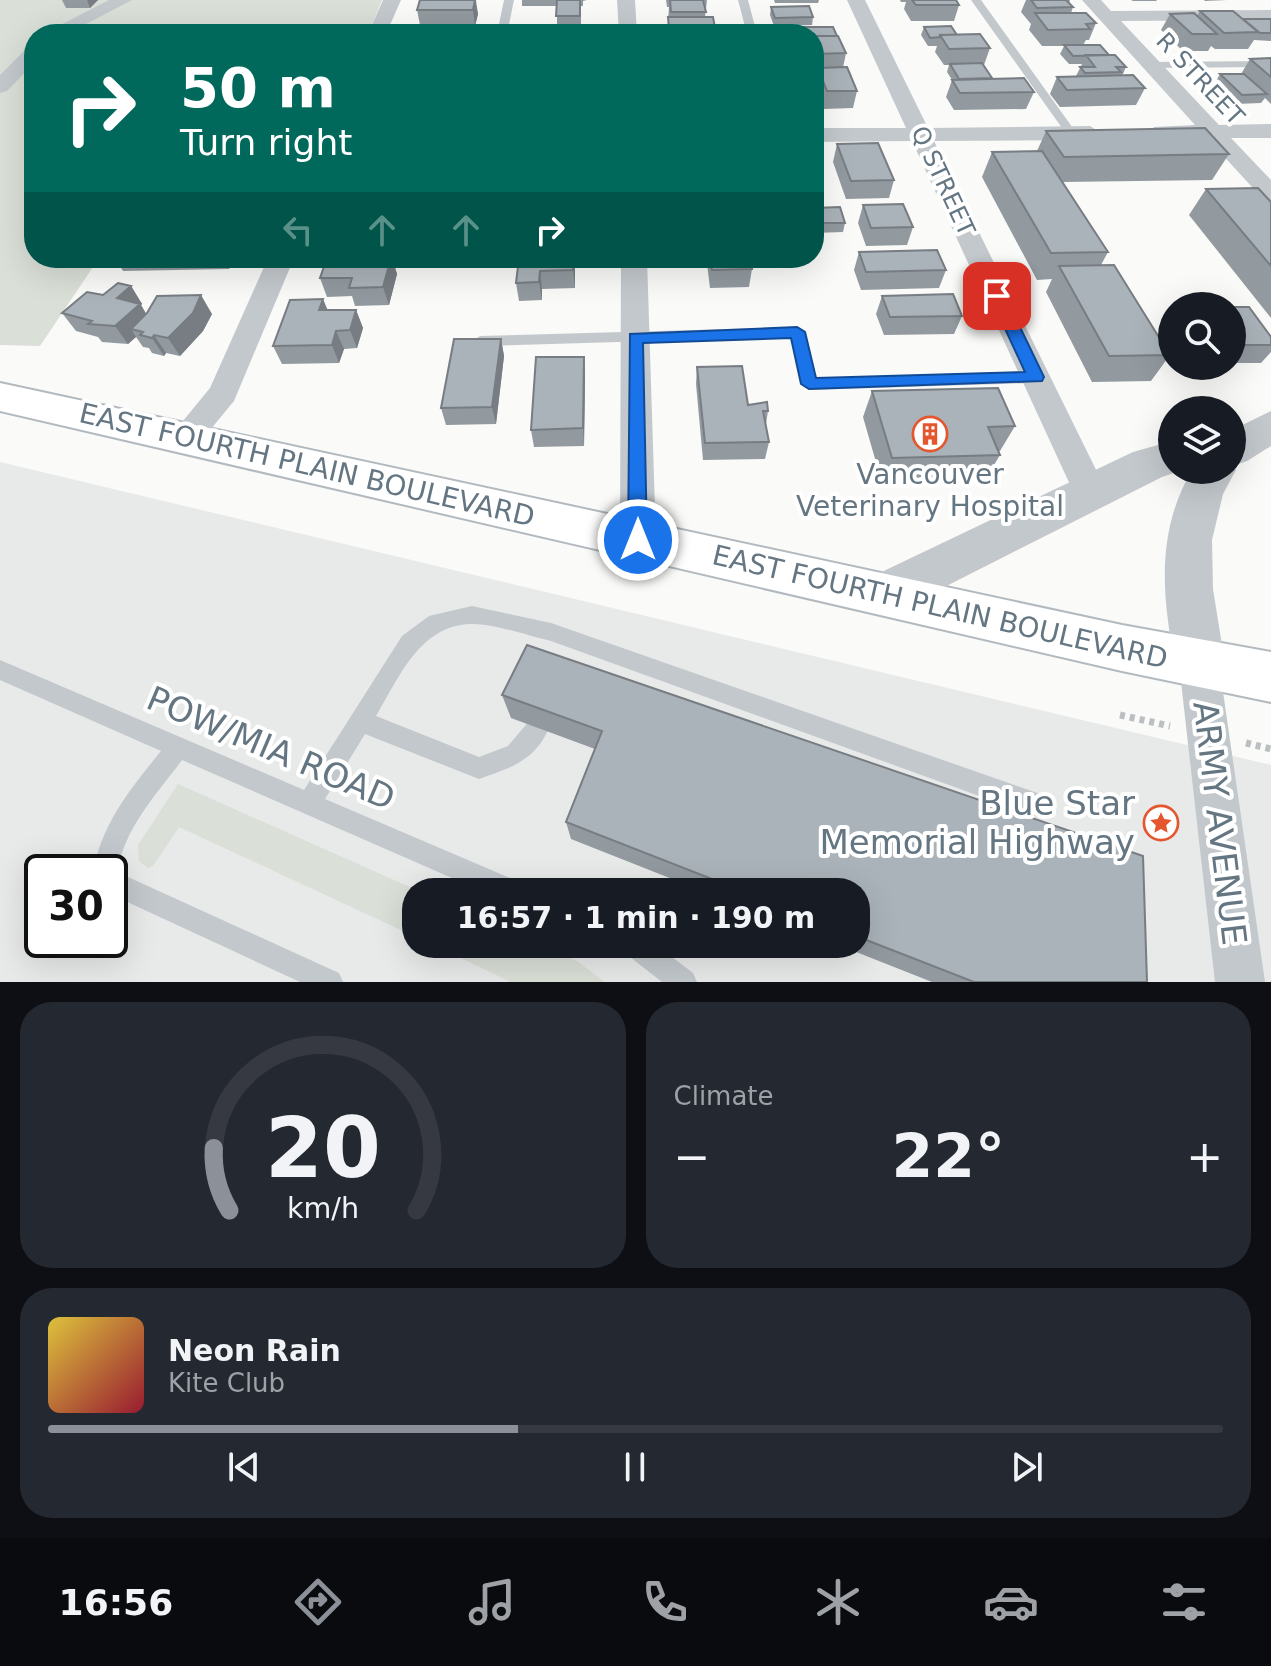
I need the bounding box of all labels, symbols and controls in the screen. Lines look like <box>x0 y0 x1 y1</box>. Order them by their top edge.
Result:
street label: R STREET <box>1150 27 1250 131</box>
text: 50 m <box>180 55 336 120</box>
icon: right <box>48 56 152 160</box>
text: Turn right <box>180 122 352 163</box>
street label: Q STREET <box>905 122 981 241</box>
icon: left <box>276 208 320 252</box>
icon: ahead <box>360 208 404 252</box>
icon: ahead <box>444 208 488 252</box>
icon: right <box>528 208 572 252</box>
pin <box>963 262 1031 330</box>
icon: arrive <box>975 274 1019 318</box>
map controls <box>1158 292 1246 484</box>
button: search <box>1158 292 1246 380</box>
street label: EAST FOURTH PLAIN BOULEVARD <box>76 396 538 534</box>
button: layers <box>1158 396 1246 484</box>
building icon: Vancouver Veterinary Hospital <box>911 415 949 453</box>
place label: Vancouver Veterinary Hospital <box>796 458 1064 523</box>
position arrow <box>596 498 680 582</box>
street label: EAST FOURTH PLAIN BOULEVARD <box>709 538 1171 676</box>
street label: POW/MIA ROAD <box>141 678 401 818</box>
street label: ARMY AVENUE <box>1185 699 1255 947</box>
place label: Blue Star Memorial Highway <box>819 783 1135 862</box>
place icon: Blue Star Memorial Highway <box>1142 804 1180 842</box>
speed limit sign: 30 <box>24 854 128 958</box>
text: 16:57 · 1 min · 190 m <box>457 900 815 935</box>
text: Climate <box>674 1081 774 1111</box>
text: 20 <box>265 1100 381 1197</box>
text: 22° <box>892 1121 1005 1191</box>
text: − <box>674 1131 710 1182</box>
text: + <box>1186 1131 1223 1182</box>
text: km/h <box>287 1191 359 1225</box>
text: Neon Rain <box>168 1333 341 1368</box>
text: Kite Club <box>168 1368 285 1398</box>
icon: previous <box>222 1445 266 1489</box>
icon: pause <box>613 1445 657 1489</box>
icon: next <box>1005 1445 1049 1489</box>
icon: directions <box>290 1574 346 1630</box>
icon: music <box>464 1574 520 1630</box>
icon: phone <box>637 1574 693 1630</box>
icon: climate <box>810 1574 866 1630</box>
icon: car <box>983 1574 1039 1630</box>
icon: filters <box>1156 1574 1212 1630</box>
text: 16:56 <box>59 1582 173 1623</box>

